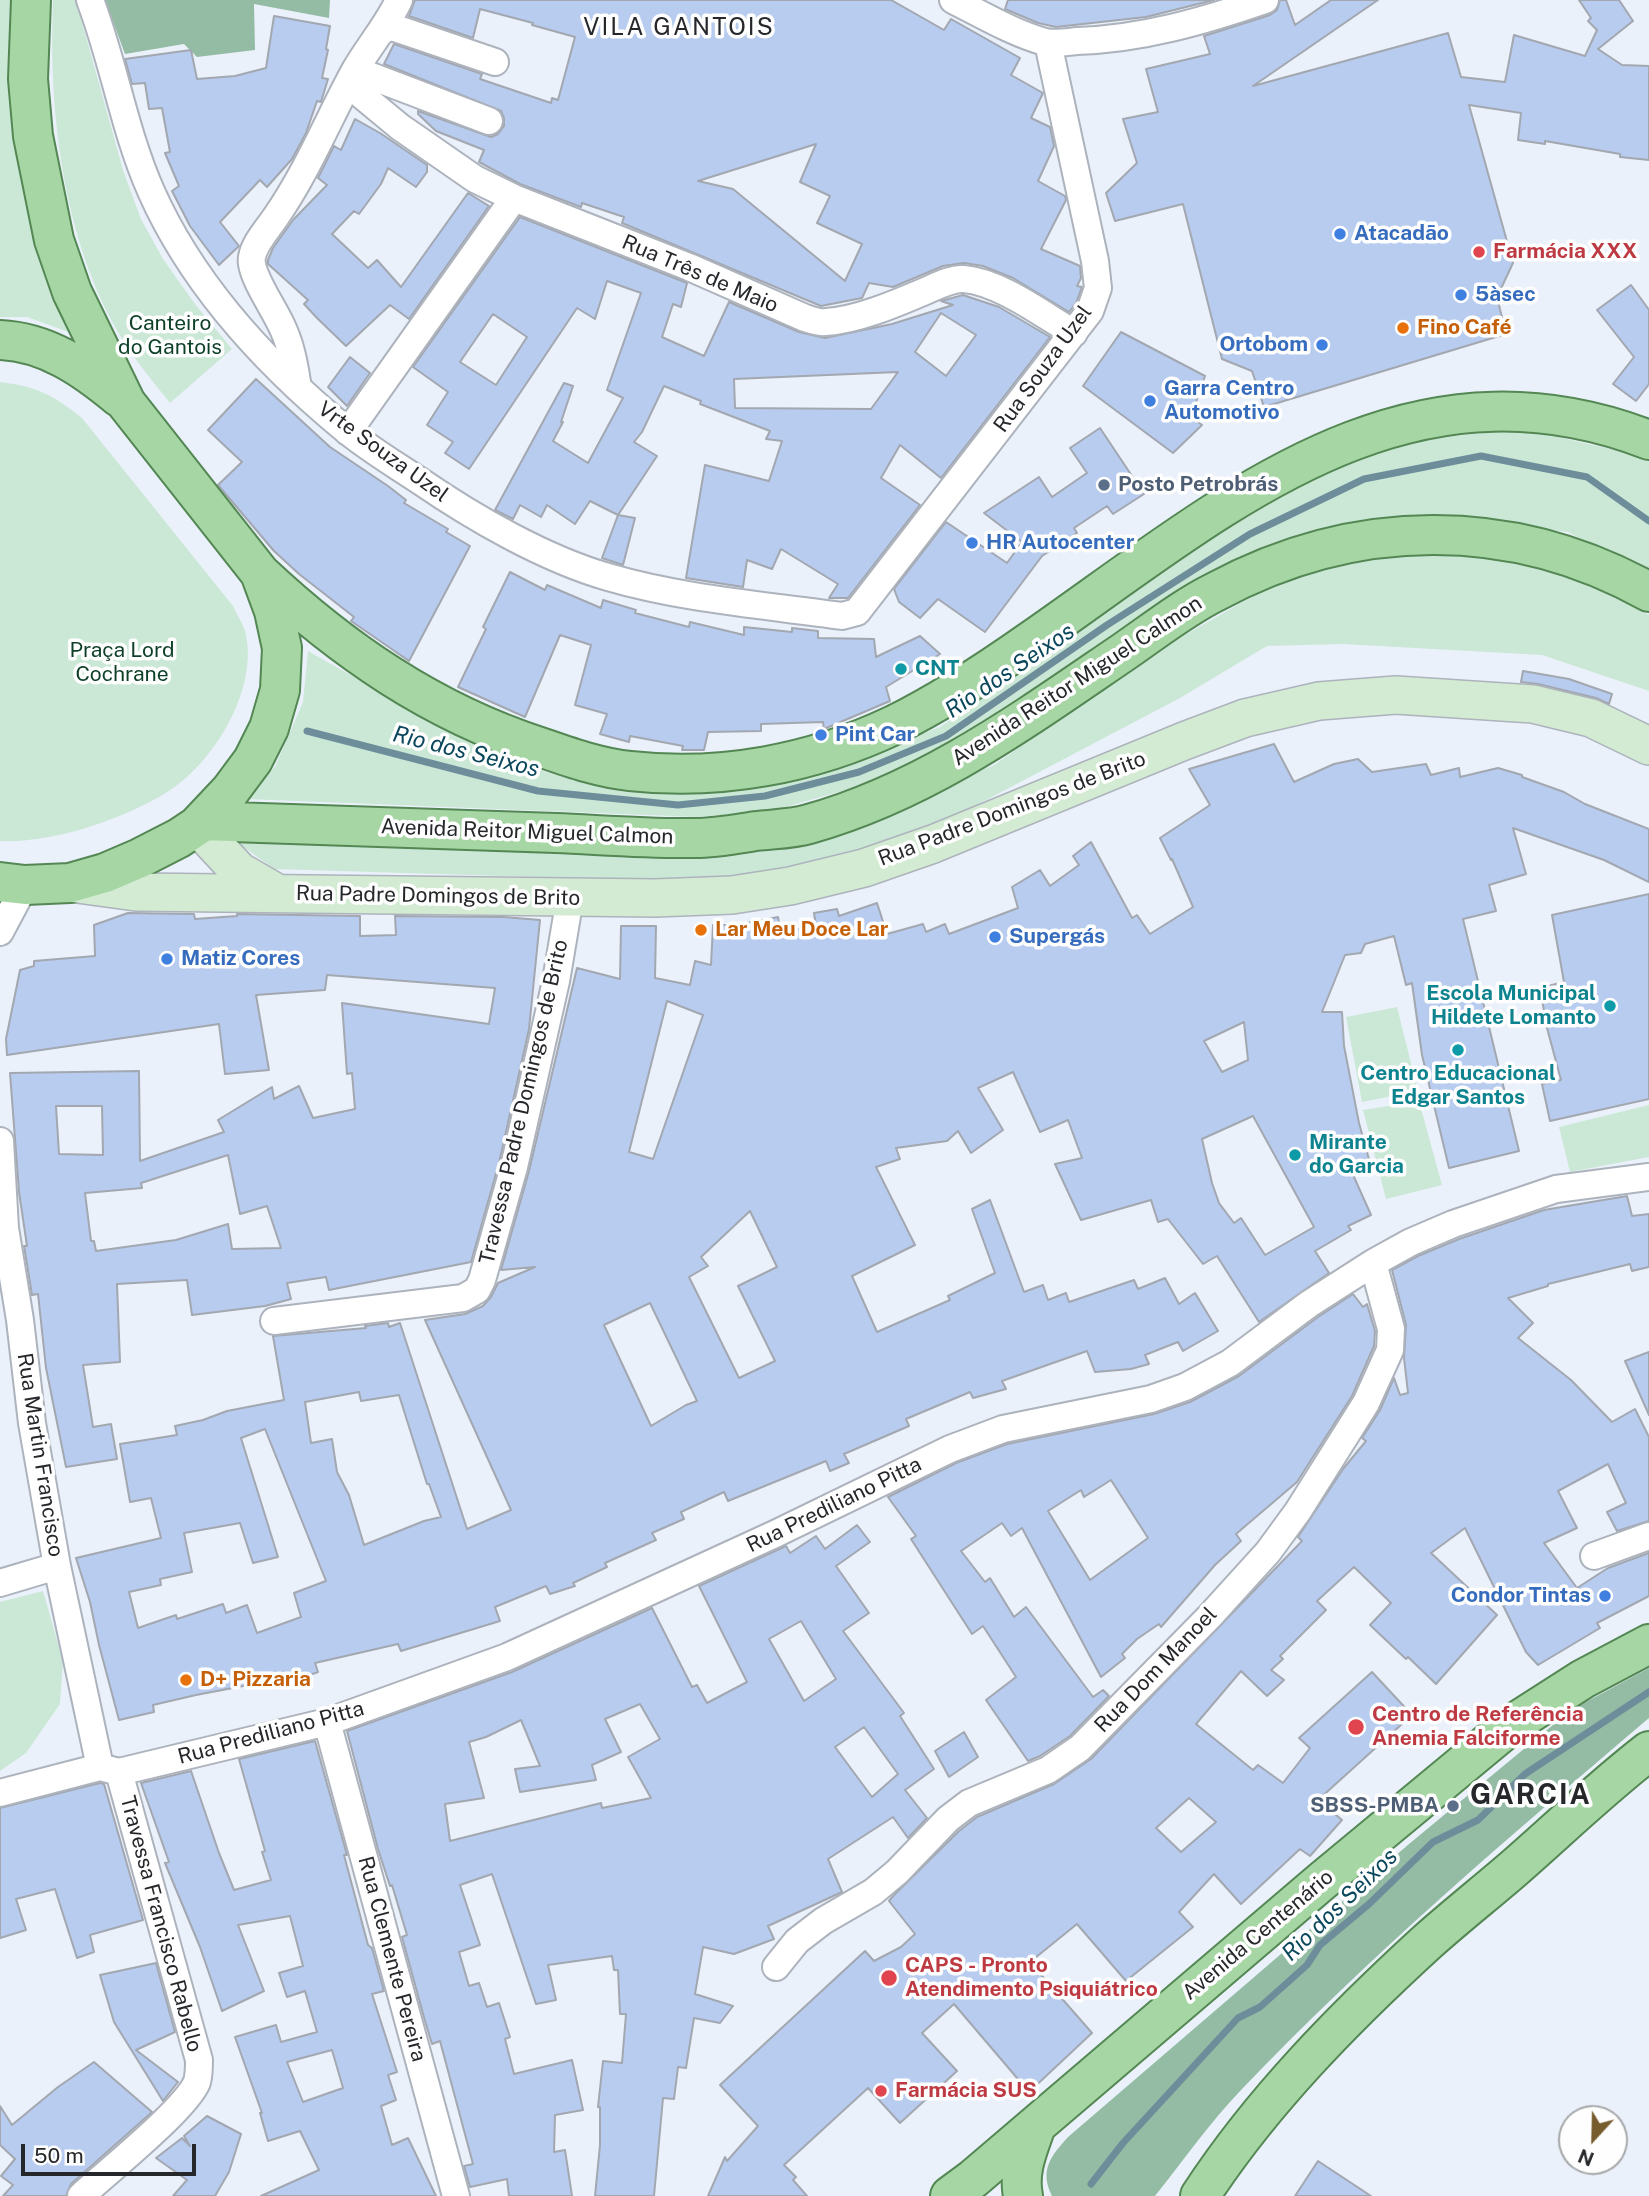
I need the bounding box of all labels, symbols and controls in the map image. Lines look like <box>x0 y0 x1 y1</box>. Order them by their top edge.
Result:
district label: VILA GANTOIS <box>585 14 773 42</box>
place label: Atacadão <box>1354 221 1449 247</box>
marker: Atacadão <box>1332 226 1348 242</box>
street label: Rua Três de Maio <box>618 230 782 318</box>
place label: Farmácia XXX <box>1493 239 1637 265</box>
marker: Farmácia XXX <box>1471 244 1487 260</box>
place label: 5àsec <box>1475 282 1536 308</box>
marker: 5àsec <box>1453 287 1469 303</box>
street label: Rua Souza Uzel <box>988 301 1098 437</box>
park label: Canteiro do Gantois <box>118 311 222 361</box>
place label: Fino Café <box>1417 315 1512 341</box>
marker: Fino Café <box>1395 320 1411 336</box>
place label: Ortobom <box>1220 332 1308 358</box>
marker: Ortobom <box>1314 337 1330 353</box>
place label: Garra Centro Automotivo <box>1164 376 1294 426</box>
marker: Garra Centro Automotivo <box>1142 393 1158 409</box>
street label: Vrte Souza Uzel <box>313 396 453 508</box>
place label: Posto Petrobrás <box>1118 472 1278 498</box>
marker: Posto Petrobrás <box>1096 477 1112 493</box>
place label: HR Autocenter <box>986 530 1134 556</box>
marker: HR Autocenter <box>964 535 980 551</box>
street label: Avenida Reitor Miguel Calmon <box>947 591 1207 771</box>
water label: Rio dos Seixos <box>940 618 1080 724</box>
park label: Praça Lord Cochrane <box>70 638 174 688</box>
place label: CNT <box>915 656 959 682</box>
marker: CNT <box>893 661 909 677</box>
water label: Rio dos Seixos <box>390 720 542 784</box>
place label: Pint Car <box>835 722 915 748</box>
marker: Pint Car <box>813 727 829 743</box>
street label: Rua Padre Domingos de Brito <box>875 746 1149 872</box>
street label: Avenida Reitor Miguel Calmon <box>380 814 674 850</box>
street label: Rua Padre Domingos de Brito <box>296 881 580 911</box>
place label: Lar Meu Doce Lar <box>715 917 889 943</box>
marker: Lar Meu Doce Lar <box>693 922 709 938</box>
place label: Supergás <box>1009 924 1105 950</box>
marker: Supergás <box>987 929 1003 945</box>
street label: Travessa Padre Domingos de Brito <box>474 937 574 1267</box>
place label: Matiz Cores <box>181 946 300 972</box>
marker: Matiz Cores <box>159 951 175 967</box>
place label: Escola Municipal Hildete Lomanto <box>1426 981 1596 1031</box>
marker: Escola Municipal Hildete Lomanto <box>1602 998 1618 1014</box>
marker: Centro Educacional Edgar Santos <box>1450 1042 1466 1058</box>
place label: Centro Educacional Edgar Santos <box>1360 1061 1556 1111</box>
place label: Mirante do Garcia <box>1309 1130 1404 1180</box>
marker: Mirante do Garcia <box>1287 1147 1303 1163</box>
street label: Rua Martin Francisco <box>11 1351 69 1559</box>
street label: Rua Prediliano Pitta <box>742 1452 926 1558</box>
place label: Condor Tintas <box>1451 1583 1591 1609</box>
marker: Condor Tintas <box>1597 1588 1613 1604</box>
street label: Rua Dom Manoel <box>1090 1602 1222 1738</box>
place label: D+ Pizzaria <box>200 1667 311 1693</box>
marker: D+ Pizzaria <box>178 1672 194 1688</box>
street label: Rua Prediliano Pitta <box>175 1696 367 1770</box>
place label: Centro de Referência Anemia Falciforme <box>1372 1702 1584 1752</box>
marker: Centro de Referência Anemia Falciforme <box>1346 1717 1366 1737</box>
district label: GARCIA <box>1471 1778 1591 1812</box>
street label: Travessa Francisco Rabello <box>115 1793 207 2055</box>
place label: SBSS-PMBA <box>1310 1793 1439 1819</box>
marker: SBSS-PMBA <box>1445 1798 1461 1814</box>
water label: Rio dos Seixos <box>1276 1843 1404 1967</box>
street label: Rua Clemente Pereira <box>352 1854 432 2064</box>
street label: Avenida Centenário <box>1177 1865 1339 2005</box>
place label: CAPS - Pronto Atendimento Psiquiátrico <box>905 1953 1158 2003</box>
marker: CAPS - Pronto Atendimento Psiquiátrico <box>879 1968 899 1988</box>
place label: Farmácia SUS <box>895 2078 1037 2104</box>
marker: Farmácia SUS <box>873 2083 889 2099</box>
north arrow <box>1558 2105 1628 2175</box>
scale bar <box>24 2130 200 2174</box>
text: 50 m <box>34 2143 84 2168</box>
text: N <box>1575 2145 1597 2171</box>

